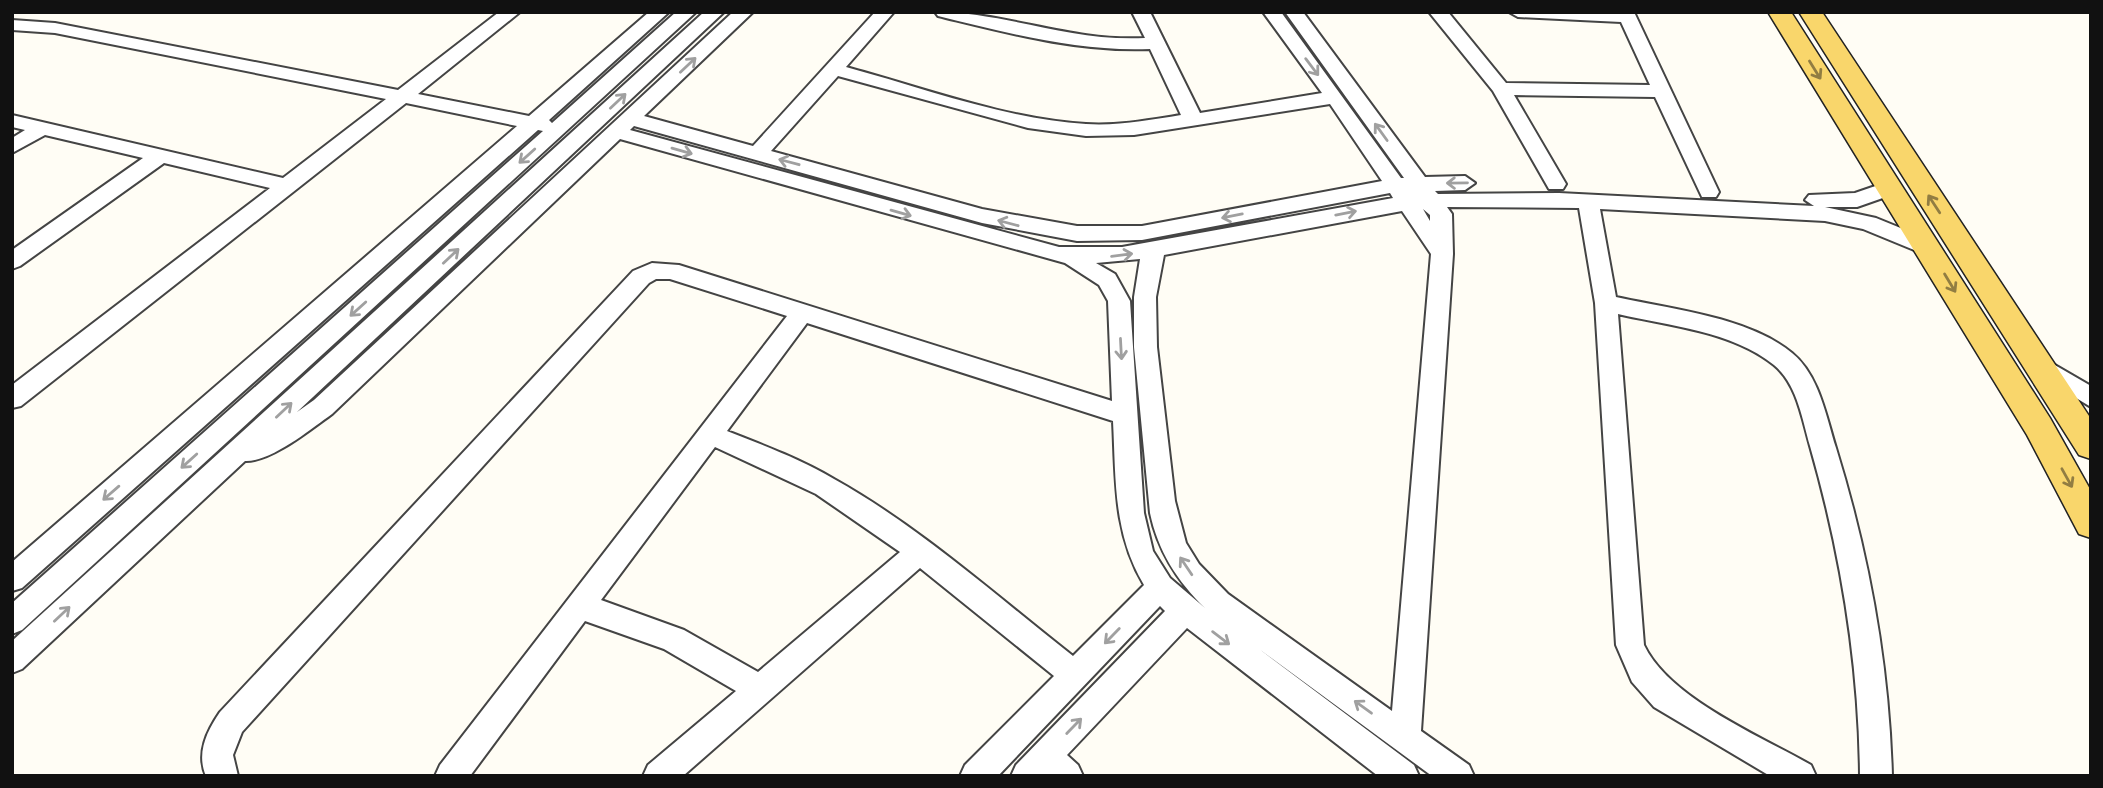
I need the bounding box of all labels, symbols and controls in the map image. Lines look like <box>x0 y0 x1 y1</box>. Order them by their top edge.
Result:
one-way arrow <box>679 56 696 73</box>
one-way arrow <box>1305 58 1320 76</box>
one-way arrow <box>1808 60 1823 79</box>
one-way arrow <box>609 93 626 110</box>
one-way arrow <box>1374 123 1388 142</box>
one-way arrow <box>670 145 692 158</box>
one-way arrow <box>518 148 536 164</box>
one-way arrow <box>778 155 801 168</box>
one-way arrow <box>1446 176 1469 190</box>
one-way arrow <box>1927 194 1941 214</box>
one-way arrow <box>1334 206 1357 219</box>
one-way arrow <box>889 207 911 220</box>
one-way arrow <box>1222 210 1244 223</box>
one-way arrow <box>997 215 1019 228</box>
one-way arrow <box>442 248 460 264</box>
one-way arrow <box>1110 248 1133 261</box>
one-way arrow <box>1943 273 1957 293</box>
one-way arrow <box>350 300 368 316</box>
one-way arrow <box>1115 337 1128 360</box>
one-way arrow <box>275 402 292 419</box>
one-way arrow <box>181 453 199 469</box>
one-way arrow <box>2060 467 2074 487</box>
one-way arrow <box>103 484 120 501</box>
one-way arrow <box>1178 557 1193 576</box>
one-way arrow <box>53 606 71 622</box>
one-way arrow <box>1104 627 1121 644</box>
one-way arrow <box>1212 630 1231 645</box>
one-way arrow <box>1354 700 1373 714</box>
one-way arrow <box>1066 718 1083 735</box>

